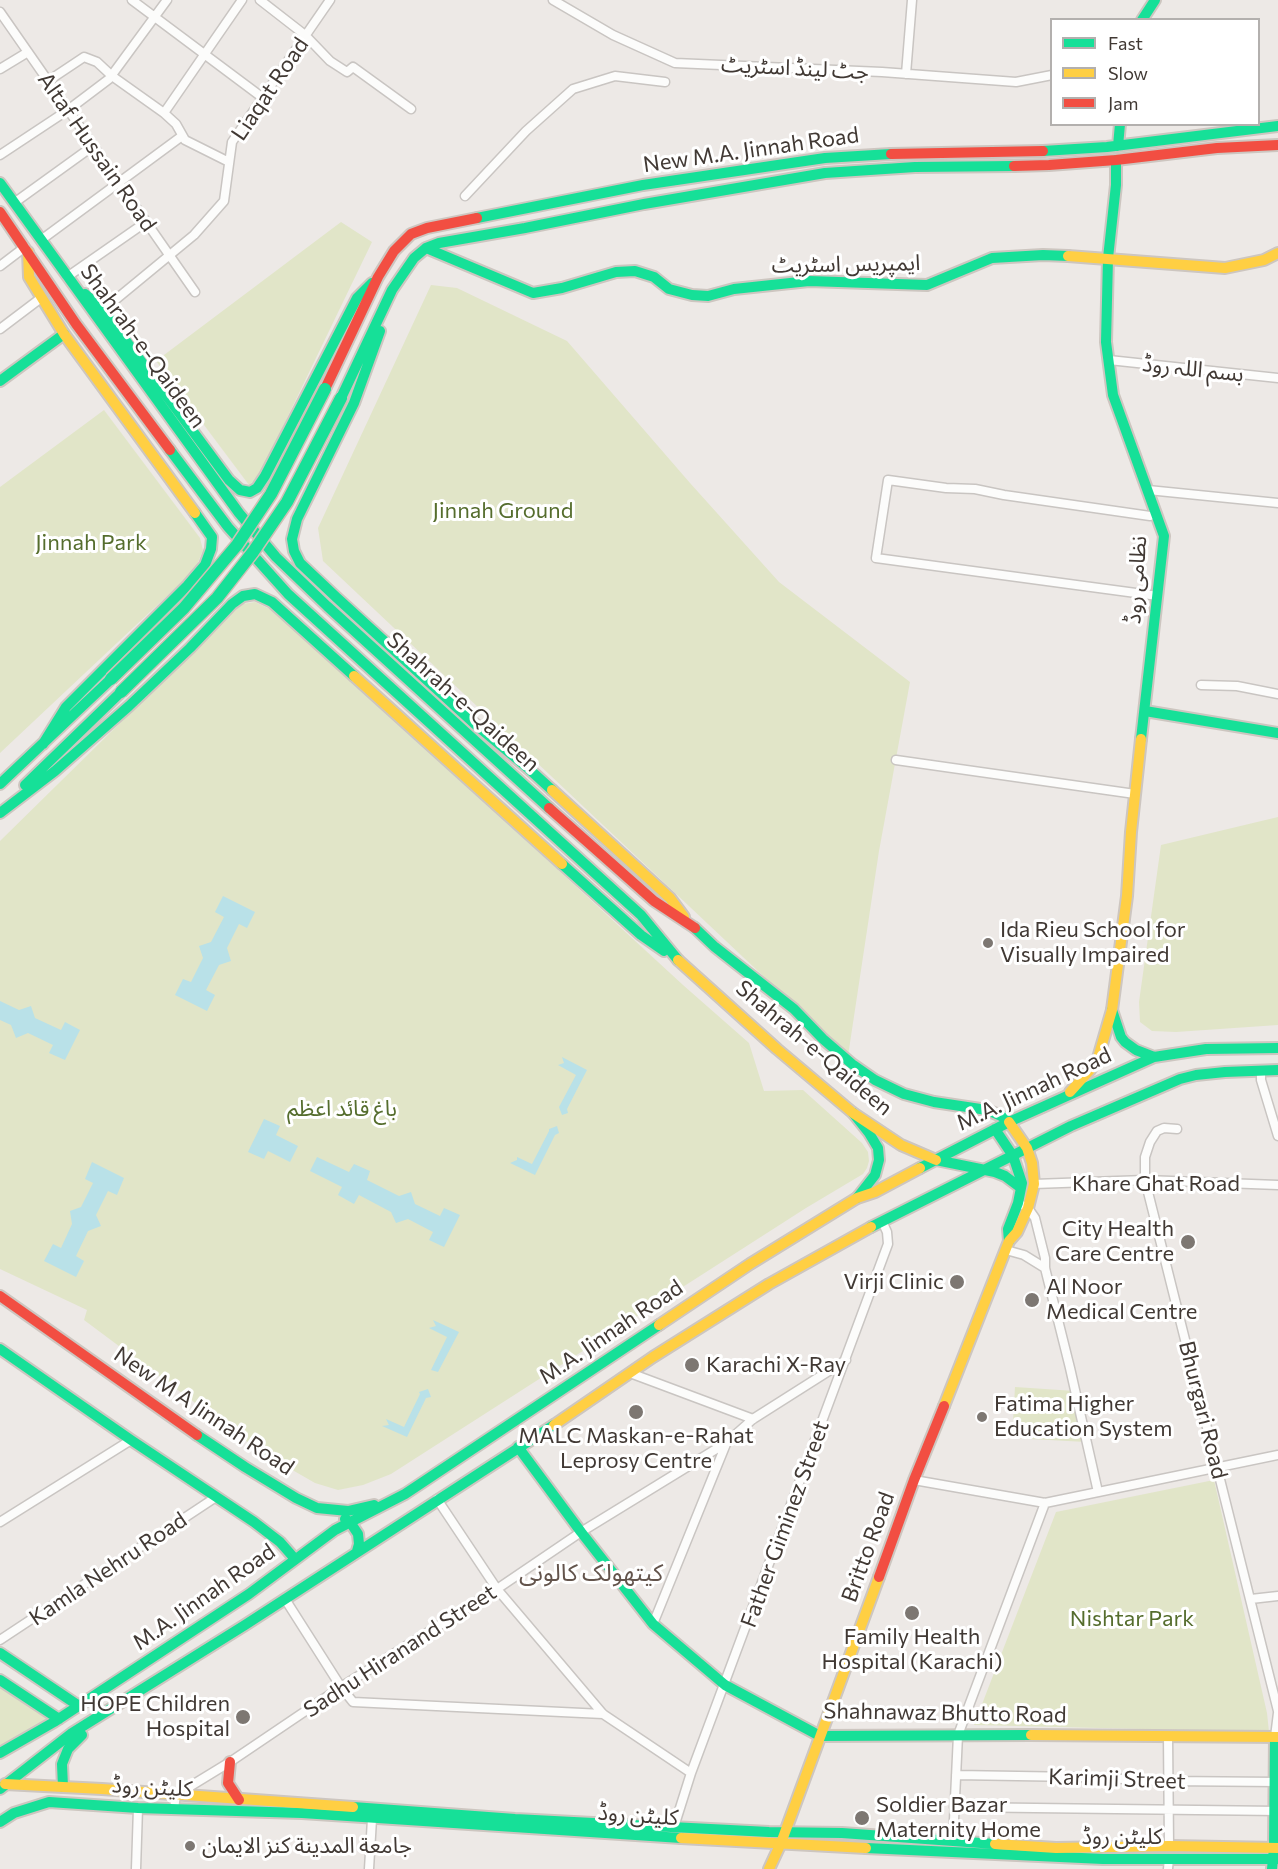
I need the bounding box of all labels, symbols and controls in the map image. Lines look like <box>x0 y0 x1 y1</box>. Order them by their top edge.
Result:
legend <box>1050 18 1260 126</box>
street label: Liaqat Road <box>226 32 314 146</box>
text: Fast <box>1108 32 1143 54</box>
street label: جٹ لینڈ اسٹریٹ <box>720 51 870 85</box>
text: Slow <box>1108 62 1148 84</box>
street label: Altaf Hussain Road <box>32 67 162 237</box>
text: Jam <box>1108 92 1138 114</box>
street label: New M.A. Jinnah Road <box>641 122 861 178</box>
street label: ایمپریس اسٹریٹ <box>771 250 921 278</box>
street label: Shahrah-e-Qaideen <box>75 259 211 433</box>
street label: بسم اللہ روڈ <box>1141 351 1245 387</box>
park label: Jinnah Ground <box>433 498 573 524</box>
park label: Jinnah Park <box>35 530 147 556</box>
street label: نظامی روڈ <box>1120 535 1152 625</box>
street label: Shahrah-e-Qaideen <box>381 627 545 777</box>
place label: Ida Rieu School for Visually Impaired <box>1000 917 1186 968</box>
marker: Ida Rieu School for Visually Impaired <box>981 936 995 950</box>
street label: Shahrah-e-Qaideen <box>730 975 898 1121</box>
street label: M.A. Jinnah Road <box>952 1042 1116 1136</box>
park label: باغ قائد اعظم <box>287 1096 397 1122</box>
street label: Khare Ghat Road <box>1072 1171 1240 1197</box>
place label: City Health Care Centre <box>1055 1216 1174 1268</box>
marker: City Health Care Centre <box>1179 1233 1197 1251</box>
place label: Virji Clinic <box>844 1269 944 1295</box>
marker: Virji Clinic <box>948 1273 966 1291</box>
street label: M.A. Jinnah Road <box>534 1274 688 1390</box>
place label: Al Noor Medical Centre <box>1046 1274 1197 1326</box>
marker: Al Noor Medical Centre <box>1023 1291 1041 1309</box>
street label: Bhurgari Road <box>1173 1338 1233 1482</box>
street label: New M A Jinnah Road <box>109 1341 299 1481</box>
place label: Karachi X-Ray <box>706 1352 846 1378</box>
marker: Karachi X-Ray <box>683 1356 701 1374</box>
place label: Fatima Higher Education System <box>994 1391 1172 1442</box>
marker: MALC Maskan-e-Rahat Leprosy Centre <box>627 1403 645 1421</box>
marker: Fatima Higher Education System <box>975 1410 989 1424</box>
street label: Father Giminez Street <box>735 1417 835 1631</box>
place label: MALC Maskan-e-Rahat Leprosy Centre <box>518 1423 754 1474</box>
street label: Britto Road <box>836 1488 900 1606</box>
street label: Kamla Nehru Road <box>24 1507 192 1631</box>
street label: M.A. Jinnah Road <box>128 1538 280 1656</box>
district label: کیتھولک کالونی <box>519 1559 663 1587</box>
street label: Sadhu Hiranand Street <box>299 1579 501 1723</box>
marker: Family Health Hospital (Karachi) <box>903 1604 921 1622</box>
park label: Nishtar Park <box>1070 1606 1194 1632</box>
place label: Family Health Hospital (Karachi) <box>822 1624 1002 1676</box>
place label: HOPE Children Hospital <box>80 1691 230 1742</box>
street label: Shahnawaz Bhutto Road <box>823 1698 1067 1728</box>
marker: HOPE Children Hospital <box>234 1708 252 1726</box>
street label: Karimji Street <box>1048 1763 1186 1795</box>
street label: کلیٹن روڈ <box>111 1772 193 1802</box>
place label: Soldier Bazar Maternity Home <box>876 1792 1041 1844</box>
street label: کلیٹن روڈ <box>597 1799 679 1831</box>
marker: Soldier Bazar Maternity Home <box>853 1809 871 1827</box>
street label: کلیٹن روڈ <box>1082 1824 1162 1850</box>
place label: جامعة المدينة كنز الايمان <box>202 1833 412 1859</box>
marker: جامعة المدينة كنز الايمان <box>183 1839 197 1853</box>

